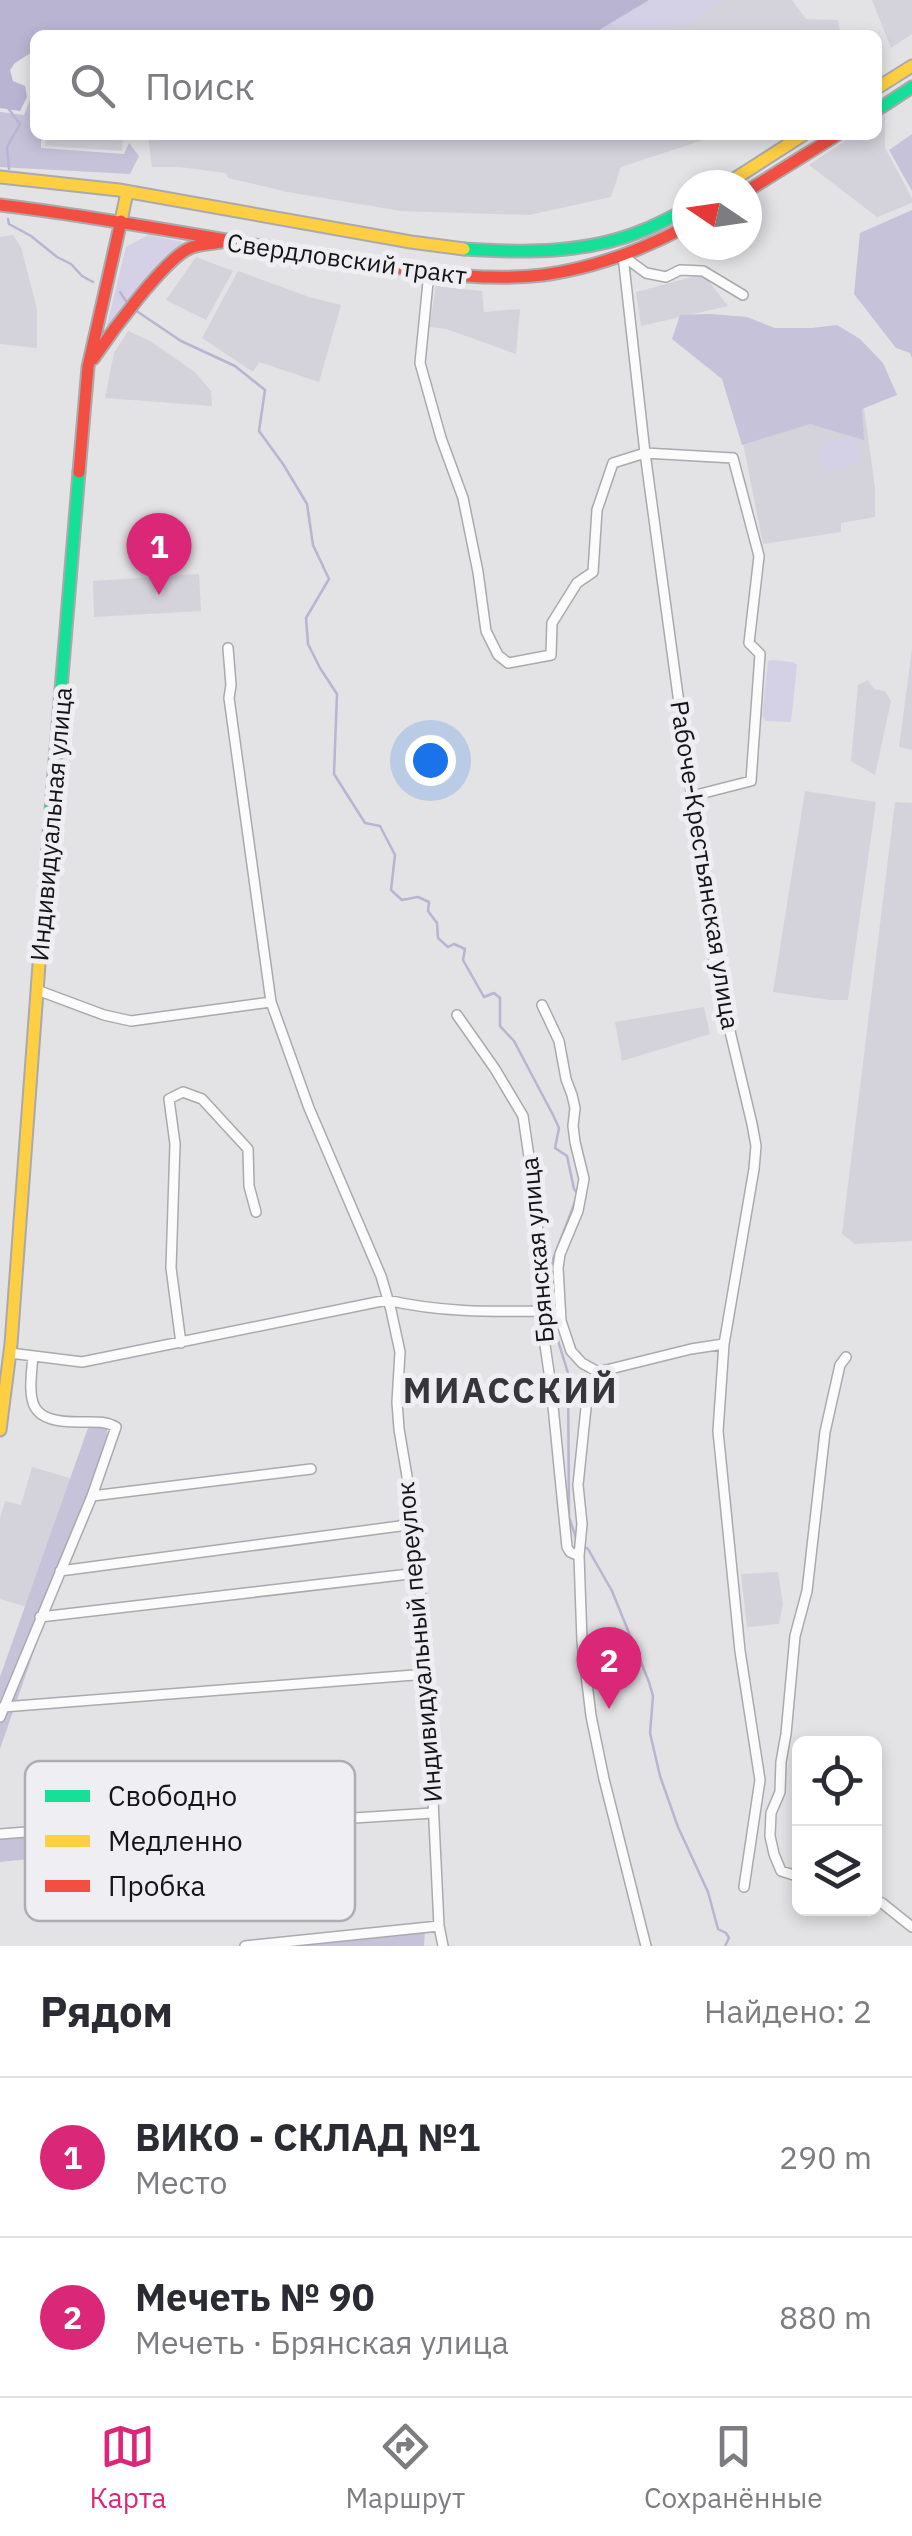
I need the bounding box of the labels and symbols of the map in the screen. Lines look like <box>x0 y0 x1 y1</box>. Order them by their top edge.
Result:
north arrow <box>672 170 762 260</box>
street label: Свердловский тракт <box>225 225 469 292</box>
pin: 1 <box>126 512 192 595</box>
street label: Индивидуальная улица <box>22 686 79 962</box>
street label: Рабоче-Крестьянская улица <box>663 698 748 1032</box>
your location <box>405 735 456 786</box>
street label: Брянская улица <box>512 1156 561 1344</box>
district label: МИАССКИЙ <box>403 1367 619 1413</box>
street label: Индивидуальный переулок <box>388 1480 449 1804</box>
pin: 2 <box>576 1626 642 1709</box>
legend <box>25 1761 355 1921</box>
text: Свободно <box>108 1777 237 1814</box>
text: Медленно <box>108 1822 243 1859</box>
text: Пробка <box>108 1867 205 1904</box>

